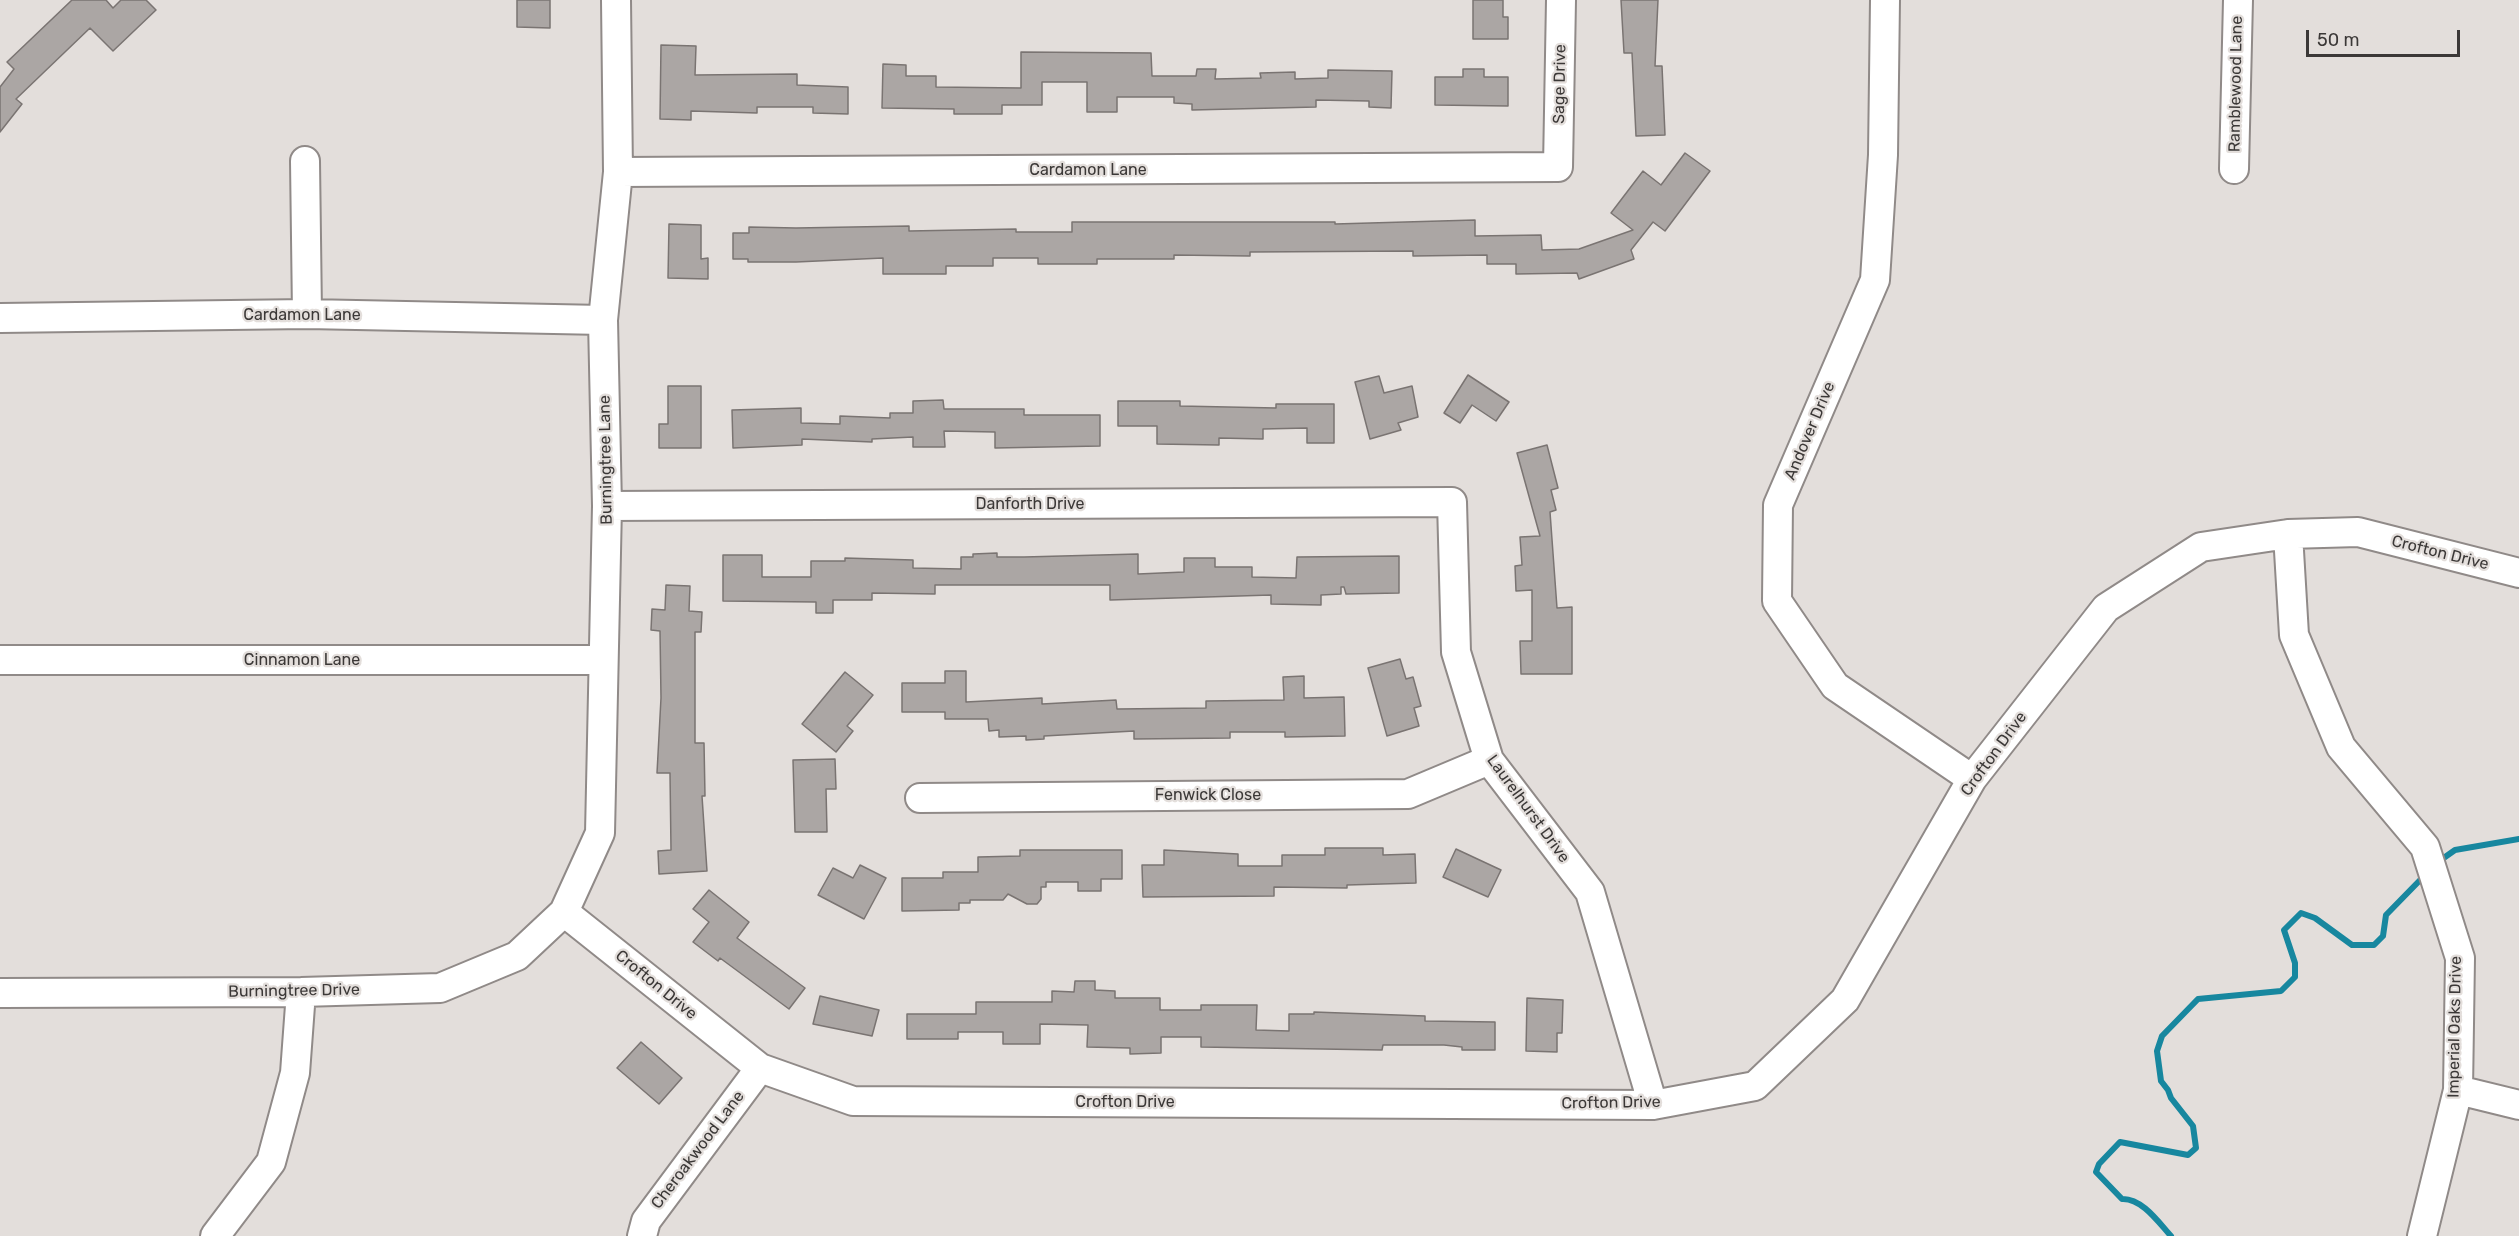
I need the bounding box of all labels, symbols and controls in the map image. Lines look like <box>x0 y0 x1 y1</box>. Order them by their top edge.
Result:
street label: Ramblewood Lane <box>2225 16 2247 152</box>
scale bar <box>2309 18 2464 56</box>
text: 50 m <box>2317 29 2360 51</box>
street label: Sage Drive <box>1550 44 1570 124</box>
street label: Cardamon Lane <box>1029 160 1147 180</box>
street label: Cardamon Lane <box>243 305 361 325</box>
street label: Andover Drive <box>1781 379 1839 483</box>
street label: Burningtree Lane <box>595 395 617 525</box>
street label: Danforth Drive <box>975 494 1085 514</box>
street label: Crofton Drive <box>2389 532 2491 574</box>
street label: Cinnamon Lane <box>244 650 360 670</box>
street label: Crofton Drive <box>1957 708 2031 800</box>
street label: Laurelhurst Drive <box>1482 751 1574 867</box>
street label: Fenwick Close <box>1155 785 1261 805</box>
street label: Crofton Drive <box>611 946 701 1024</box>
street label: Imperial Oaks Drive <box>2444 956 2466 1098</box>
street label: Burningtree Drive <box>228 980 360 1002</box>
street label: Cheroakwood Lane <box>647 1087 749 1213</box>
street label: Crofton Drive <box>1075 1092 1175 1112</box>
street label: Crofton Drive <box>1561 1093 1661 1113</box>

